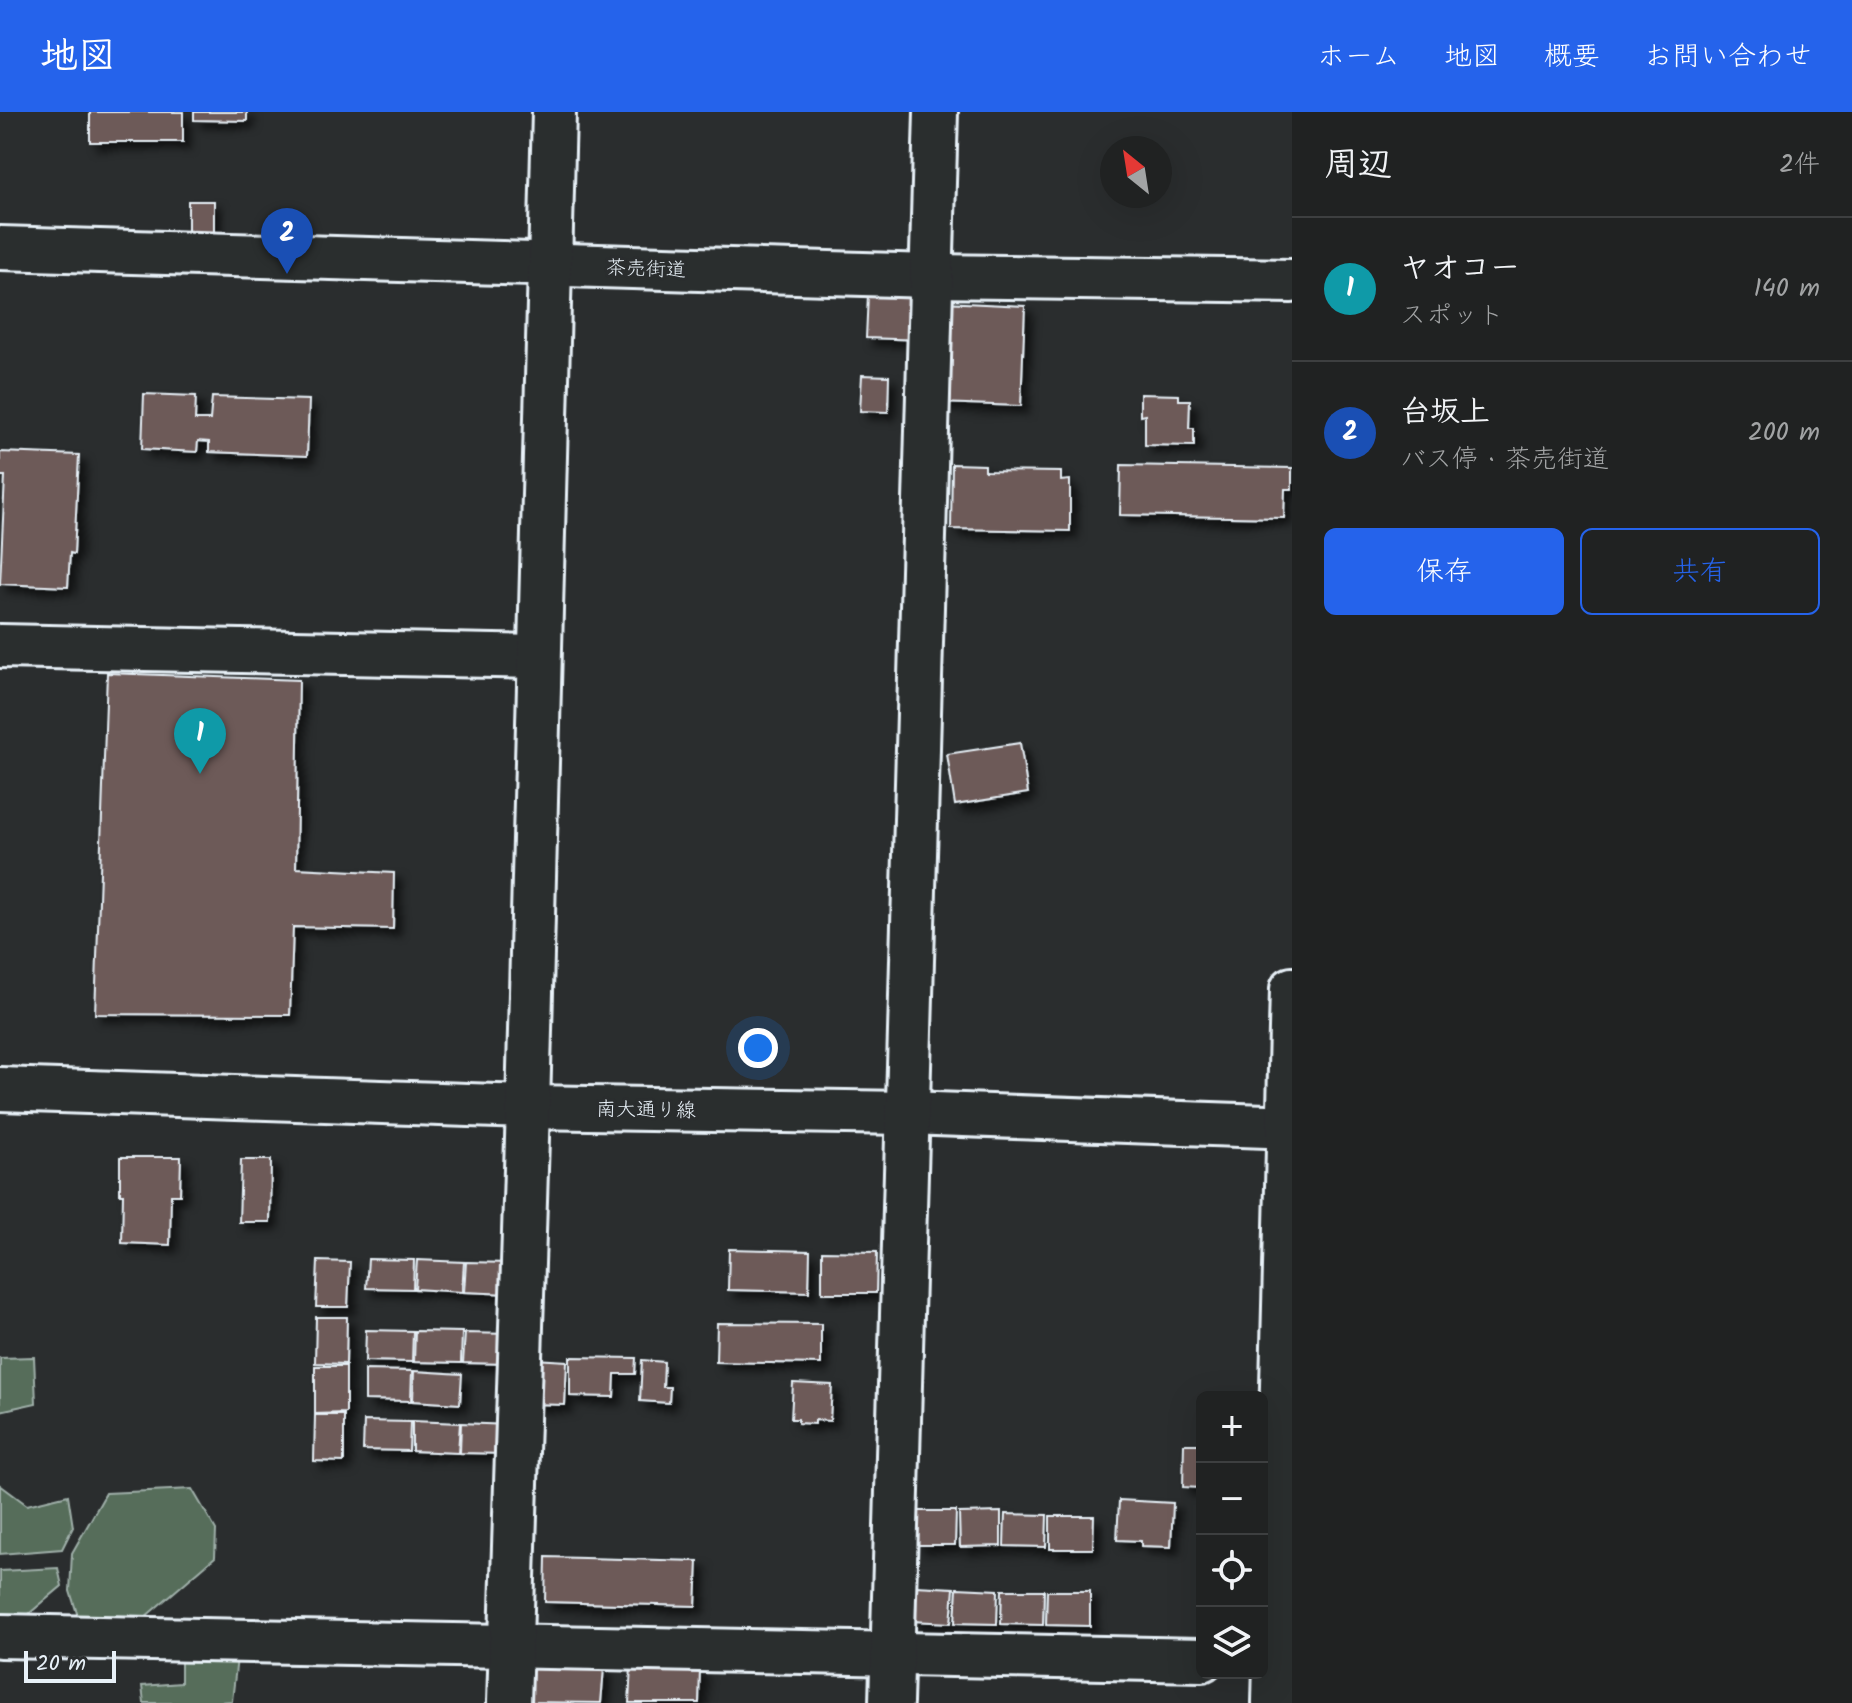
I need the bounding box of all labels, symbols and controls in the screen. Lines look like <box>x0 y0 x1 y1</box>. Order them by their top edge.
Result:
text: 地図 <box>40 28 116 88</box>
text: ホーム <box>1317 35 1400 80</box>
text: 地図 <box>1444 35 1500 80</box>
text: 概要 <box>1544 35 1600 80</box>
text: お問い合わせ <box>1644 35 1812 80</box>
north arrow <box>1100 136 1172 208</box>
text: 周辺 <box>1324 139 1392 193</box>
text: 2件 <box>1779 144 1820 186</box>
pin: 2 <box>261 208 313 274</box>
text: ヤオコー <box>1400 245 1520 293</box>
street label: 茶売街道 <box>605 253 686 287</box>
text: 1 <box>1346 268 1354 310</box>
text: 140 m <box>1753 268 1820 310</box>
text: スポット <box>1400 295 1504 337</box>
text: 台坂上 <box>1400 389 1490 437</box>
text: 2 <box>1342 412 1358 454</box>
text: 200 m <box>1748 412 1820 454</box>
text: バス停 · 茶売街道 <box>1400 439 1609 481</box>
button: 保存 <box>1324 528 1564 615</box>
button: 共有 <box>1580 528 1820 615</box>
pin: 1 <box>174 708 226 774</box>
your location <box>738 1028 778 1068</box>
street label: 南大通り線 <box>596 1094 696 1128</box>
map controls <box>1196 1391 1268 1679</box>
button: + <box>1196 1391 1268 1463</box>
button: − <box>1196 1463 1268 1535</box>
button: locate <box>1196 1535 1268 1607</box>
button: layers <box>1196 1607 1268 1679</box>
scale bar <box>24 1647 116 1683</box>
text: 20 m <box>36 1647 86 1682</box>

